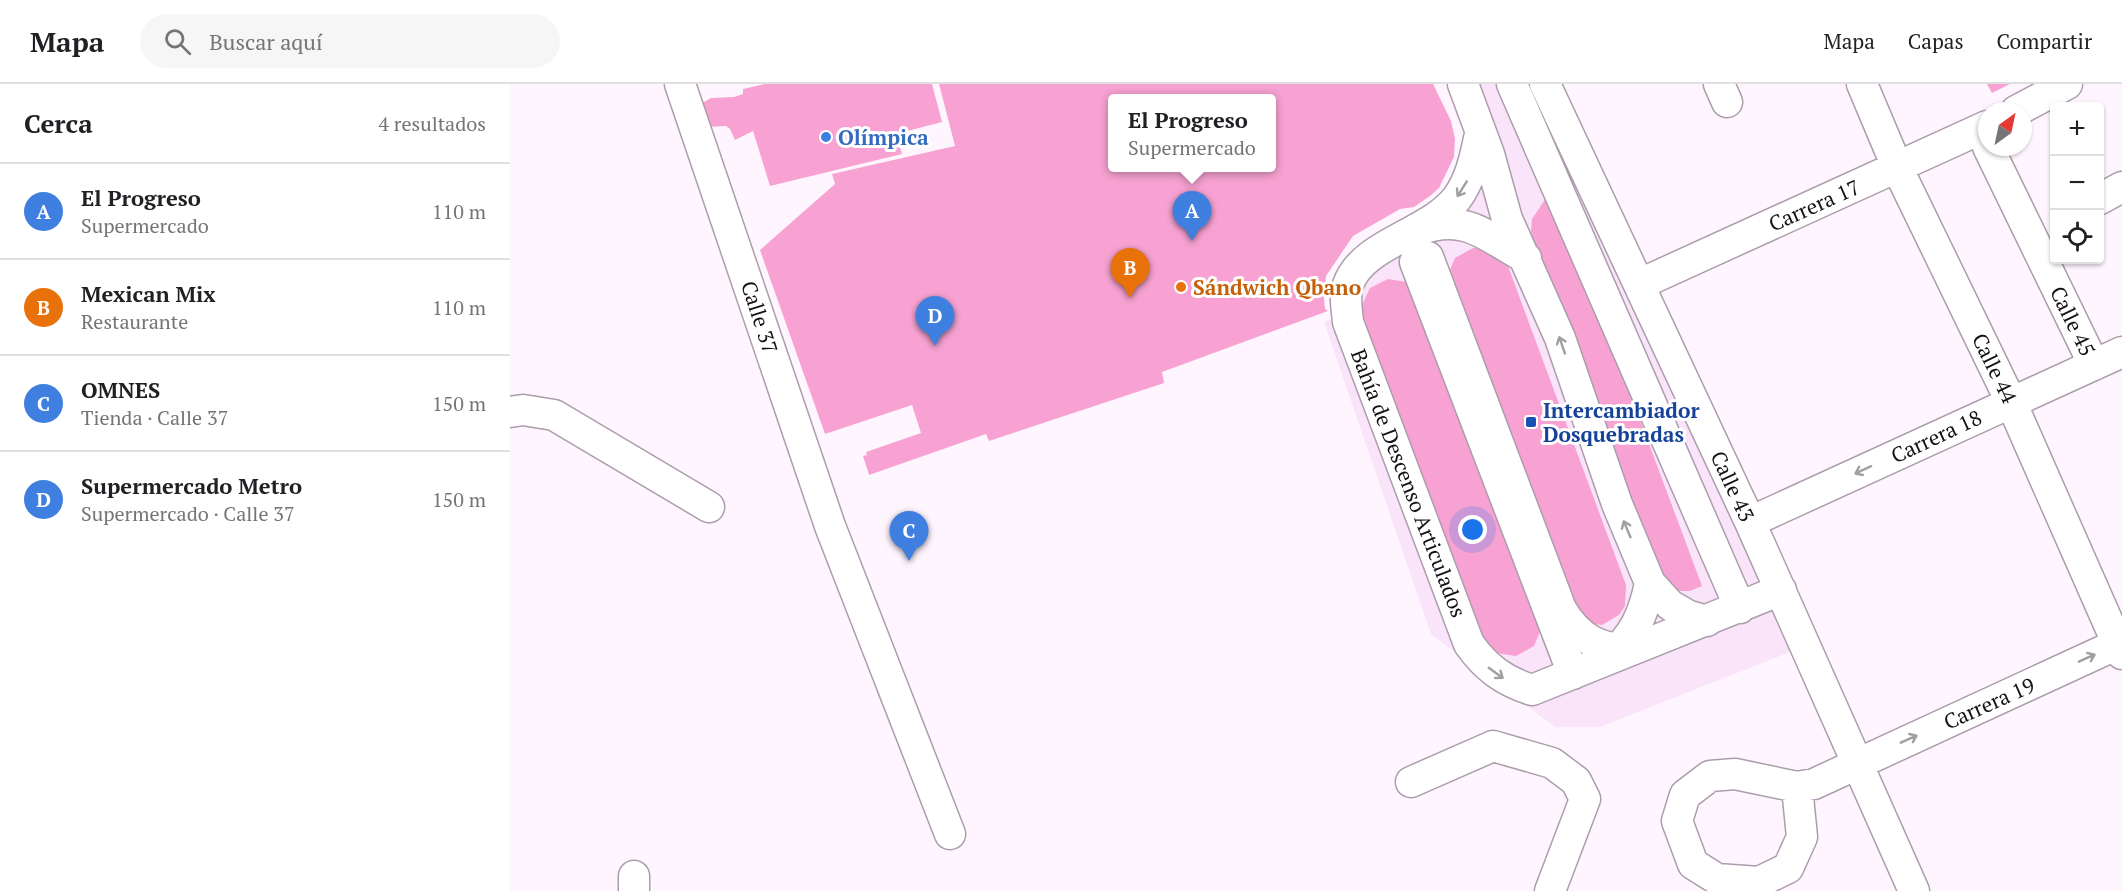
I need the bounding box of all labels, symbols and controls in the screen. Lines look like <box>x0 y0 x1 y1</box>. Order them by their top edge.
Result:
search box <box>140 14 560 68</box>
text: Mapa <box>30 23 104 60</box>
icon: search <box>161 25 194 58</box>
text: Buscar aquí <box>209 27 323 56</box>
text: Mapa <box>1823 27 1875 55</box>
text: Capas <box>1908 27 1964 55</box>
text: Compartir <box>1997 27 2092 55</box>
popup <box>1108 94 1276 172</box>
north arrow <box>1978 102 2032 156</box>
map controls <box>2050 102 2104 264</box>
button: + <box>2050 102 2104 156</box>
text: El Progreso <box>1128 105 1248 134</box>
text: Cerca <box>24 106 93 140</box>
text: 4 resultados <box>378 110 486 137</box>
place label: Olímpica <box>838 123 929 151</box>
marker: Olímpica <box>819 130 833 144</box>
text: Supermercado <box>1128 134 1256 161</box>
button: − <box>2050 156 2104 210</box>
street label: Carrera 17 <box>1764 172 1864 238</box>
one-way arrow <box>1456 180 1468 197</box>
text: El Progreso <box>81 183 201 212</box>
pin: A <box>1172 192 1212 241</box>
text: A <box>36 198 51 225</box>
text: 110 m <box>432 198 486 225</box>
button: locate <box>2050 210 2104 264</box>
text: Supermercado <box>81 212 209 239</box>
pin: B <box>1110 248 1150 298</box>
place label: Sándwich Qbano <box>1193 273 1361 301</box>
street label: Calle 37 <box>735 277 785 357</box>
text: Mexican Mix <box>81 279 216 308</box>
marker: Sándwich Qbano <box>1174 280 1188 294</box>
street label: Calle 45 <box>2044 281 2102 361</box>
text: B <box>37 294 50 321</box>
text: 110 m <box>432 294 486 321</box>
pin: D <box>916 296 954 346</box>
text: Restaurante <box>81 308 188 335</box>
street label: Calle 44 <box>1966 328 2024 408</box>
one-way arrow <box>1555 336 1566 355</box>
street label: Bahía de Descenso Articulados <box>1345 345 1473 621</box>
text: OMNES <box>81 375 160 404</box>
text: C <box>37 390 50 417</box>
text: 150 m <box>432 390 486 417</box>
place label: Intercambiador Dosquebradas <box>1543 396 1699 448</box>
street label: Carrera 18 <box>1886 403 1986 469</box>
text: Tienda · Calle 37 <box>81 404 228 431</box>
marker: Intercambiador Dosquebradas <box>1524 415 1538 429</box>
street label: Calle 43 <box>1704 446 1762 526</box>
one-way arrow <box>1854 464 1872 476</box>
text: Supermercado Metro <box>81 471 302 500</box>
text: D <box>36 486 51 513</box>
text: 150 m <box>432 486 486 513</box>
text: Supermercado · Calle 37 <box>81 500 295 527</box>
pin: C <box>890 512 928 561</box>
your location <box>1458 515 1487 544</box>
one-way arrow <box>1621 520 1632 538</box>
one-way arrow <box>2077 652 2095 664</box>
one-way arrow <box>1488 666 1504 679</box>
street label: Carrera 19 <box>1939 670 2039 736</box>
one-way arrow <box>1900 733 1918 744</box>

